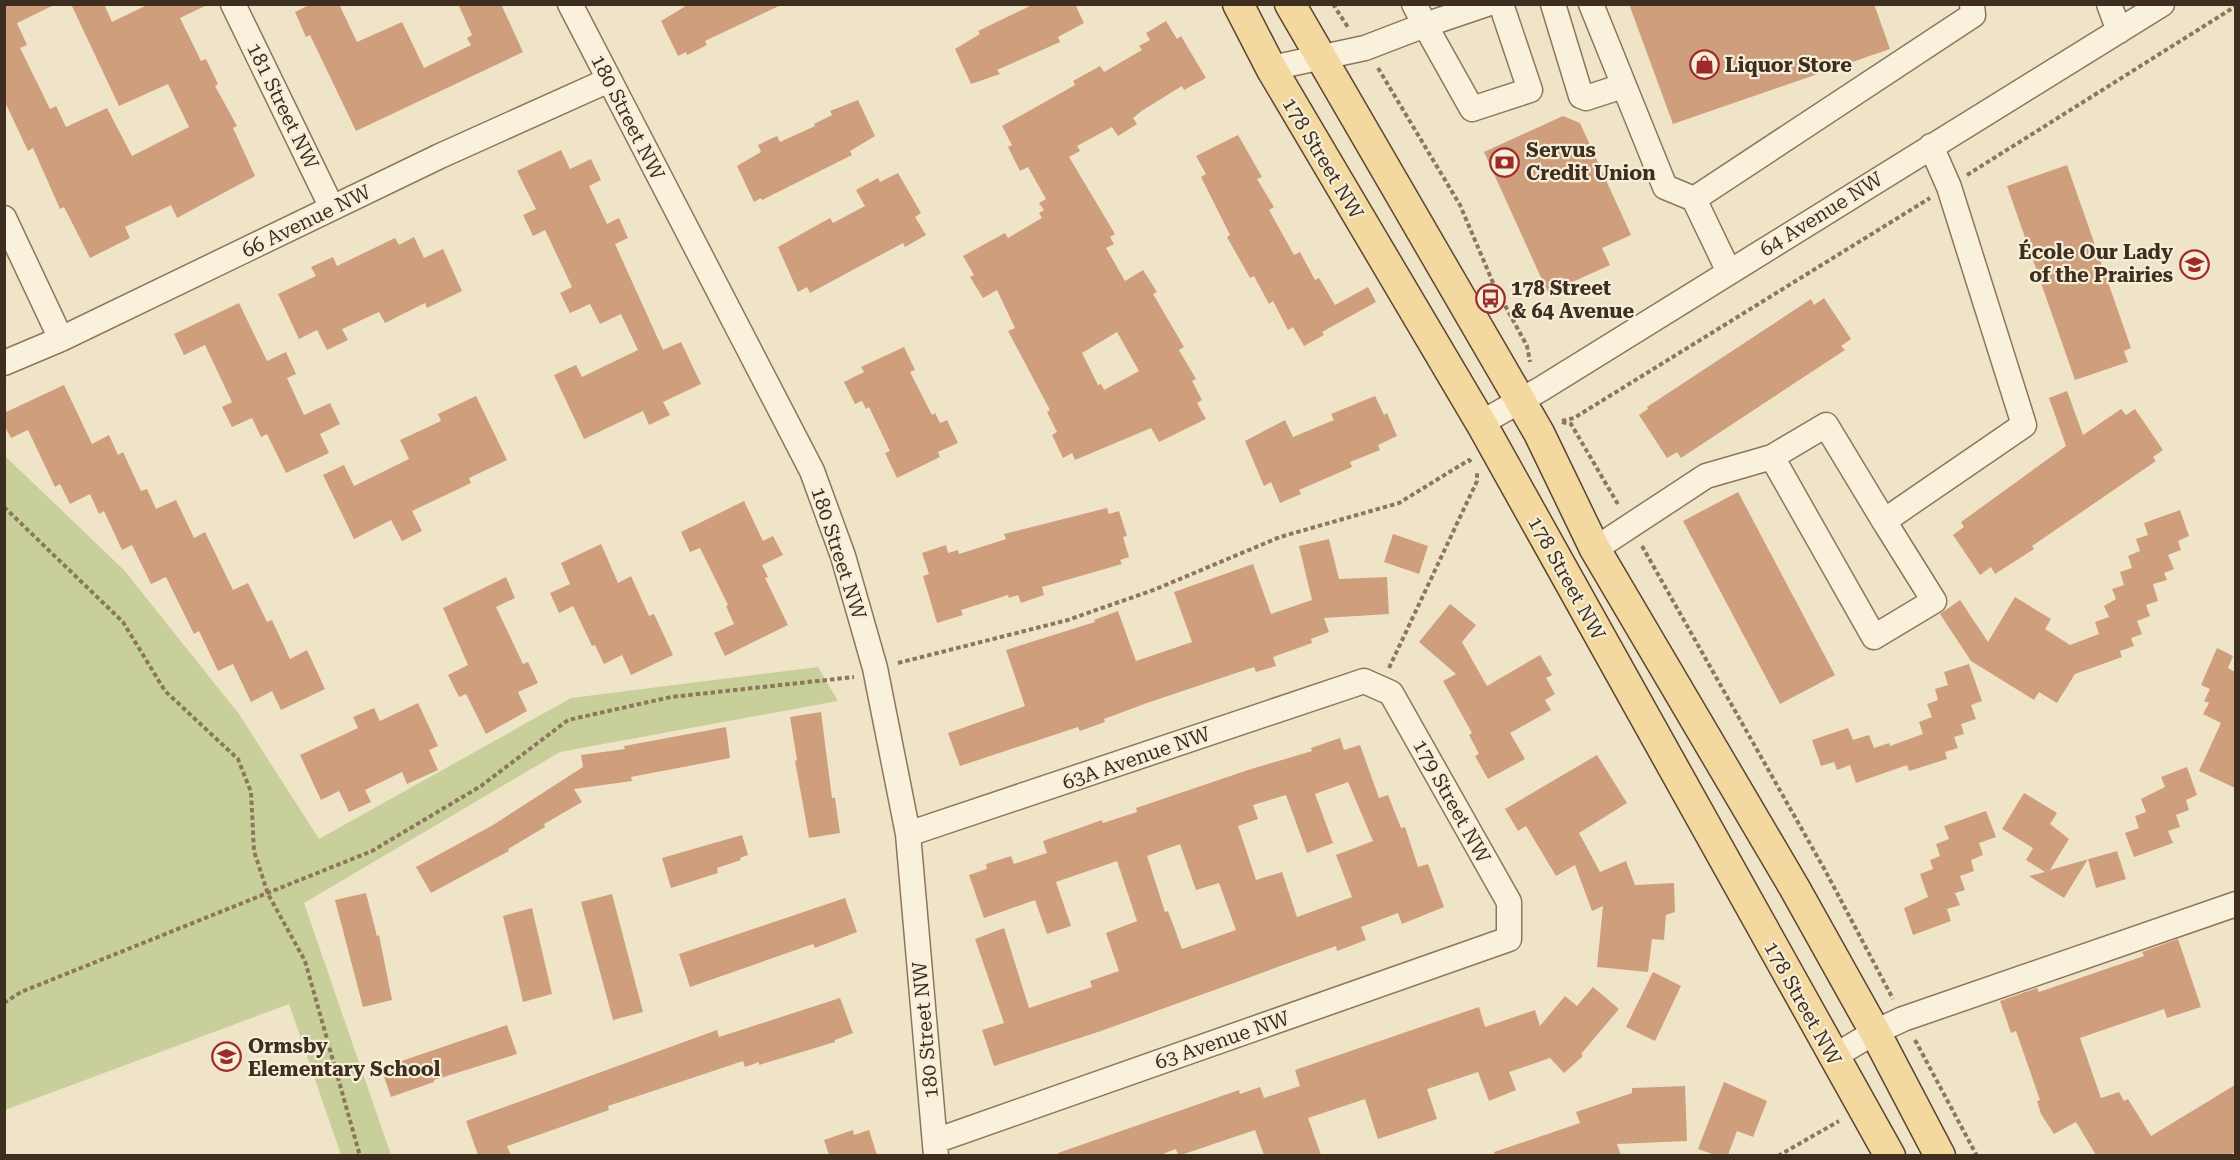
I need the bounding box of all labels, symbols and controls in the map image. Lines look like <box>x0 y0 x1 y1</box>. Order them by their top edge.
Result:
street label: 181 Street NW <box>242 39 324 174</box>
shop icon: Liquor Store <box>1688 49 1720 81</box>
street label: 180 Street NW <box>586 50 670 184</box>
place label: Liquor Store <box>1725 53 1852 77</box>
street label: 178 Street NW <box>1277 93 1369 224</box>
place label: Servus Credit Union <box>1526 138 1656 185</box>
bank icon: Servus Credit Union <box>1489 146 1521 178</box>
street label: 64 Avenue NW <box>1755 166 1888 261</box>
street label: 66 Avenue NW <box>238 179 375 263</box>
place label: École Our Lady of the Prairies <box>2019 239 2173 287</box>
school or university icon: École Our Lady of the Prairies <box>2178 248 2210 280</box>
place label: 178 Street & 64 Avenue <box>1511 276 1634 323</box>
bus stop icon: 178 Street & 64 Avenue <box>1474 283 1506 315</box>
street label: 180 Street NW <box>806 484 872 623</box>
street label: 178 Street NW <box>1523 512 1611 645</box>
street label: 63A Avenue NW <box>1059 721 1214 794</box>
street label: 179 Street NW <box>1408 735 1496 868</box>
street label: 178 Street NW <box>1759 937 1847 1070</box>
street label: 180 Street NW <box>907 960 943 1099</box>
street label: 63 Avenue NW <box>1152 1006 1293 1074</box>
place label: Ormsby Elementary School <box>248 1034 441 1081</box>
school or university icon: Ormsby Elementary School <box>211 1041 243 1073</box>

